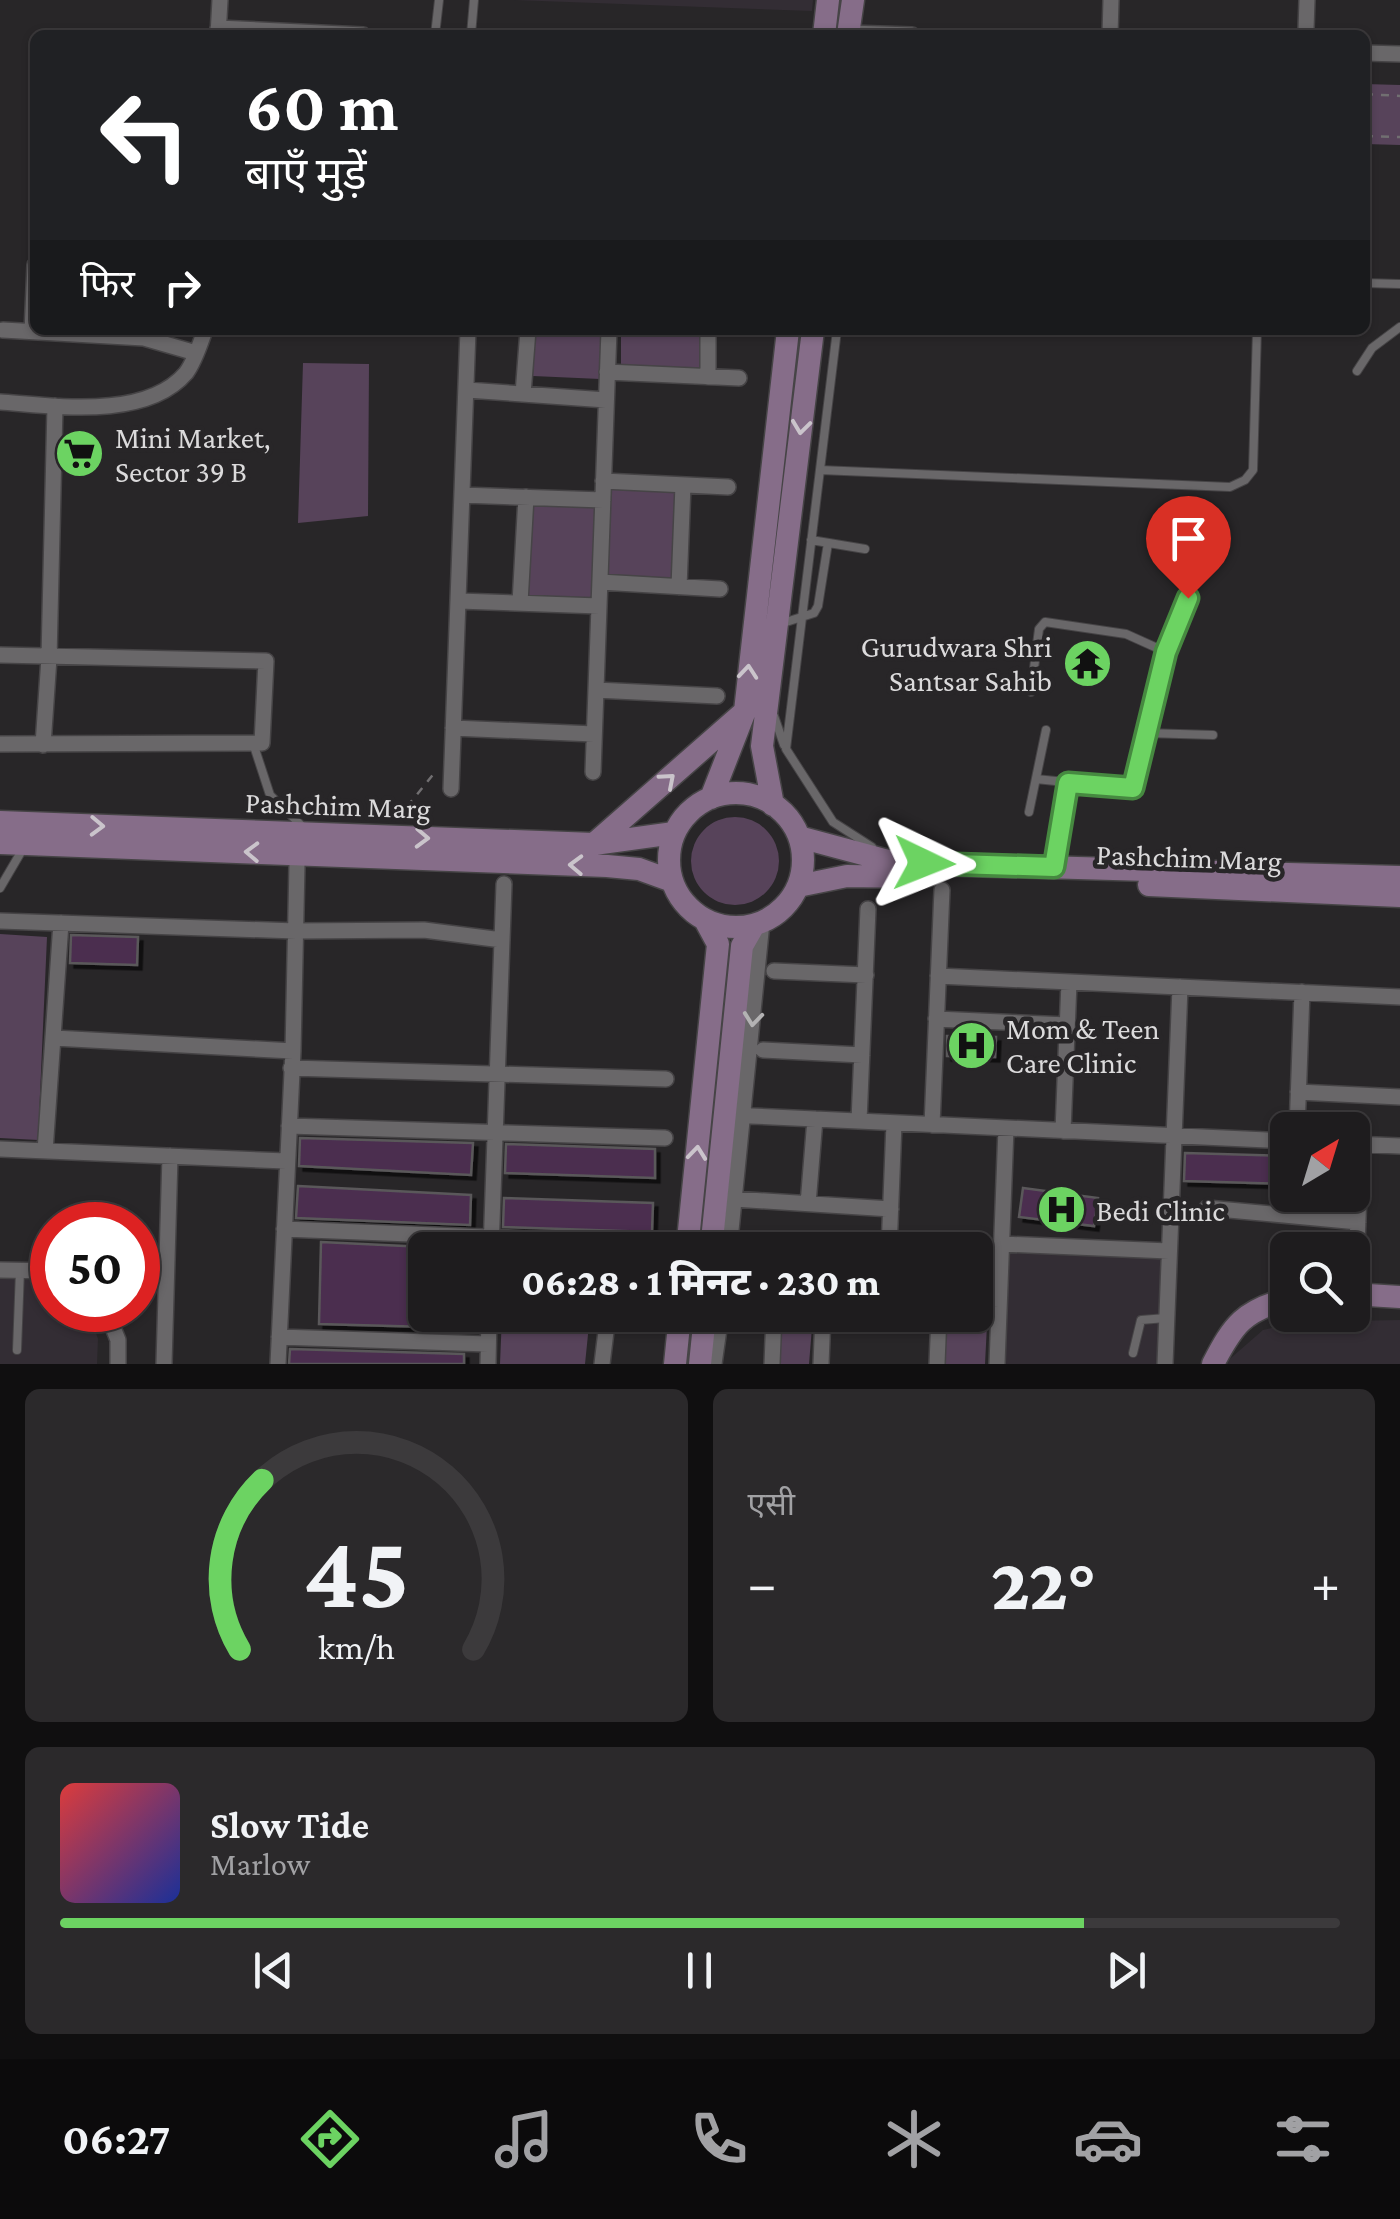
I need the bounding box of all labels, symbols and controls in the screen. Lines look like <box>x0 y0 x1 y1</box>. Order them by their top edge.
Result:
text: 60 m <box>245 67 398 145</box>
icon: left <box>80 70 210 200</box>
text: बाएँ मुड़ें <box>245 149 367 199</box>
icon: right <box>155 260 210 315</box>
text: फिर <box>80 263 135 305</box>
one-way arrow <box>791 419 812 435</box>
place label: Mini Market, Sector 39 B <box>115 421 271 488</box>
supermarket icon: Mini Market, Sector 39 B <box>54 428 106 480</box>
pin <box>1146 496 1231 599</box>
icon: arrive <box>1161 511 1216 566</box>
place label: Gurudwara Shri Santsar Sahib <box>861 630 1052 697</box>
temple icon: Gurudwara Shri Santsar Sahib <box>1061 637 1113 689</box>
one-way arrow <box>737 664 759 680</box>
one-way arrow <box>656 774 675 792</box>
street label: Pashchim Marg <box>245 785 431 826</box>
position arrow <box>872 811 976 915</box>
one-way arrow <box>90 815 106 836</box>
one-way arrow <box>415 827 431 848</box>
street label: Pashchim Marg <box>1096 837 1282 878</box>
one-way arrow <box>243 842 259 863</box>
one-way arrow <box>568 855 584 876</box>
one-way arrow <box>742 1011 764 1027</box>
place label: Mom & Teen Care Clinic <box>1006 1012 1160 1079</box>
hospital icon: Mom & Teen Care Clinic <box>945 1019 997 1071</box>
north arrow <box>1270 1112 1370 1212</box>
map controls <box>1270 1112 1370 1332</box>
one-way arrow <box>686 1145 707 1161</box>
hospital icon: Bedi Clinic <box>1035 1184 1087 1236</box>
place label: Bedi Clinic <box>1096 1194 1225 1227</box>
speed limit sign: 50 <box>30 1202 160 1332</box>
button: search <box>1270 1232 1370 1332</box>
text: 06:28 · 1 मिनट · 230 m <box>521 1261 880 1303</box>
text: एसी <box>748 1486 795 1522</box>
text: 45 <box>303 1514 410 1629</box>
text: 22° <box>991 1542 1097 1625</box>
text: − <box>748 1553 777 1614</box>
text: + <box>1311 1553 1340 1614</box>
text: km/h <box>318 1627 395 1667</box>
text: Slow Tide <box>210 1804 369 1846</box>
text: Marlow <box>210 1846 310 1882</box>
icon: previous <box>246 1943 301 1998</box>
icon: pause <box>672 1943 727 1998</box>
icon: next <box>1099 1943 1154 1998</box>
icon: directions <box>295 2104 365 2174</box>
icon: music <box>489 2104 559 2174</box>
icon: phone <box>684 2104 754 2174</box>
icon: climate <box>879 2104 949 2174</box>
icon: car <box>1073 2104 1143 2174</box>
icon: filters <box>1268 2104 1338 2174</box>
text: 06:27 <box>62 2114 170 2164</box>

